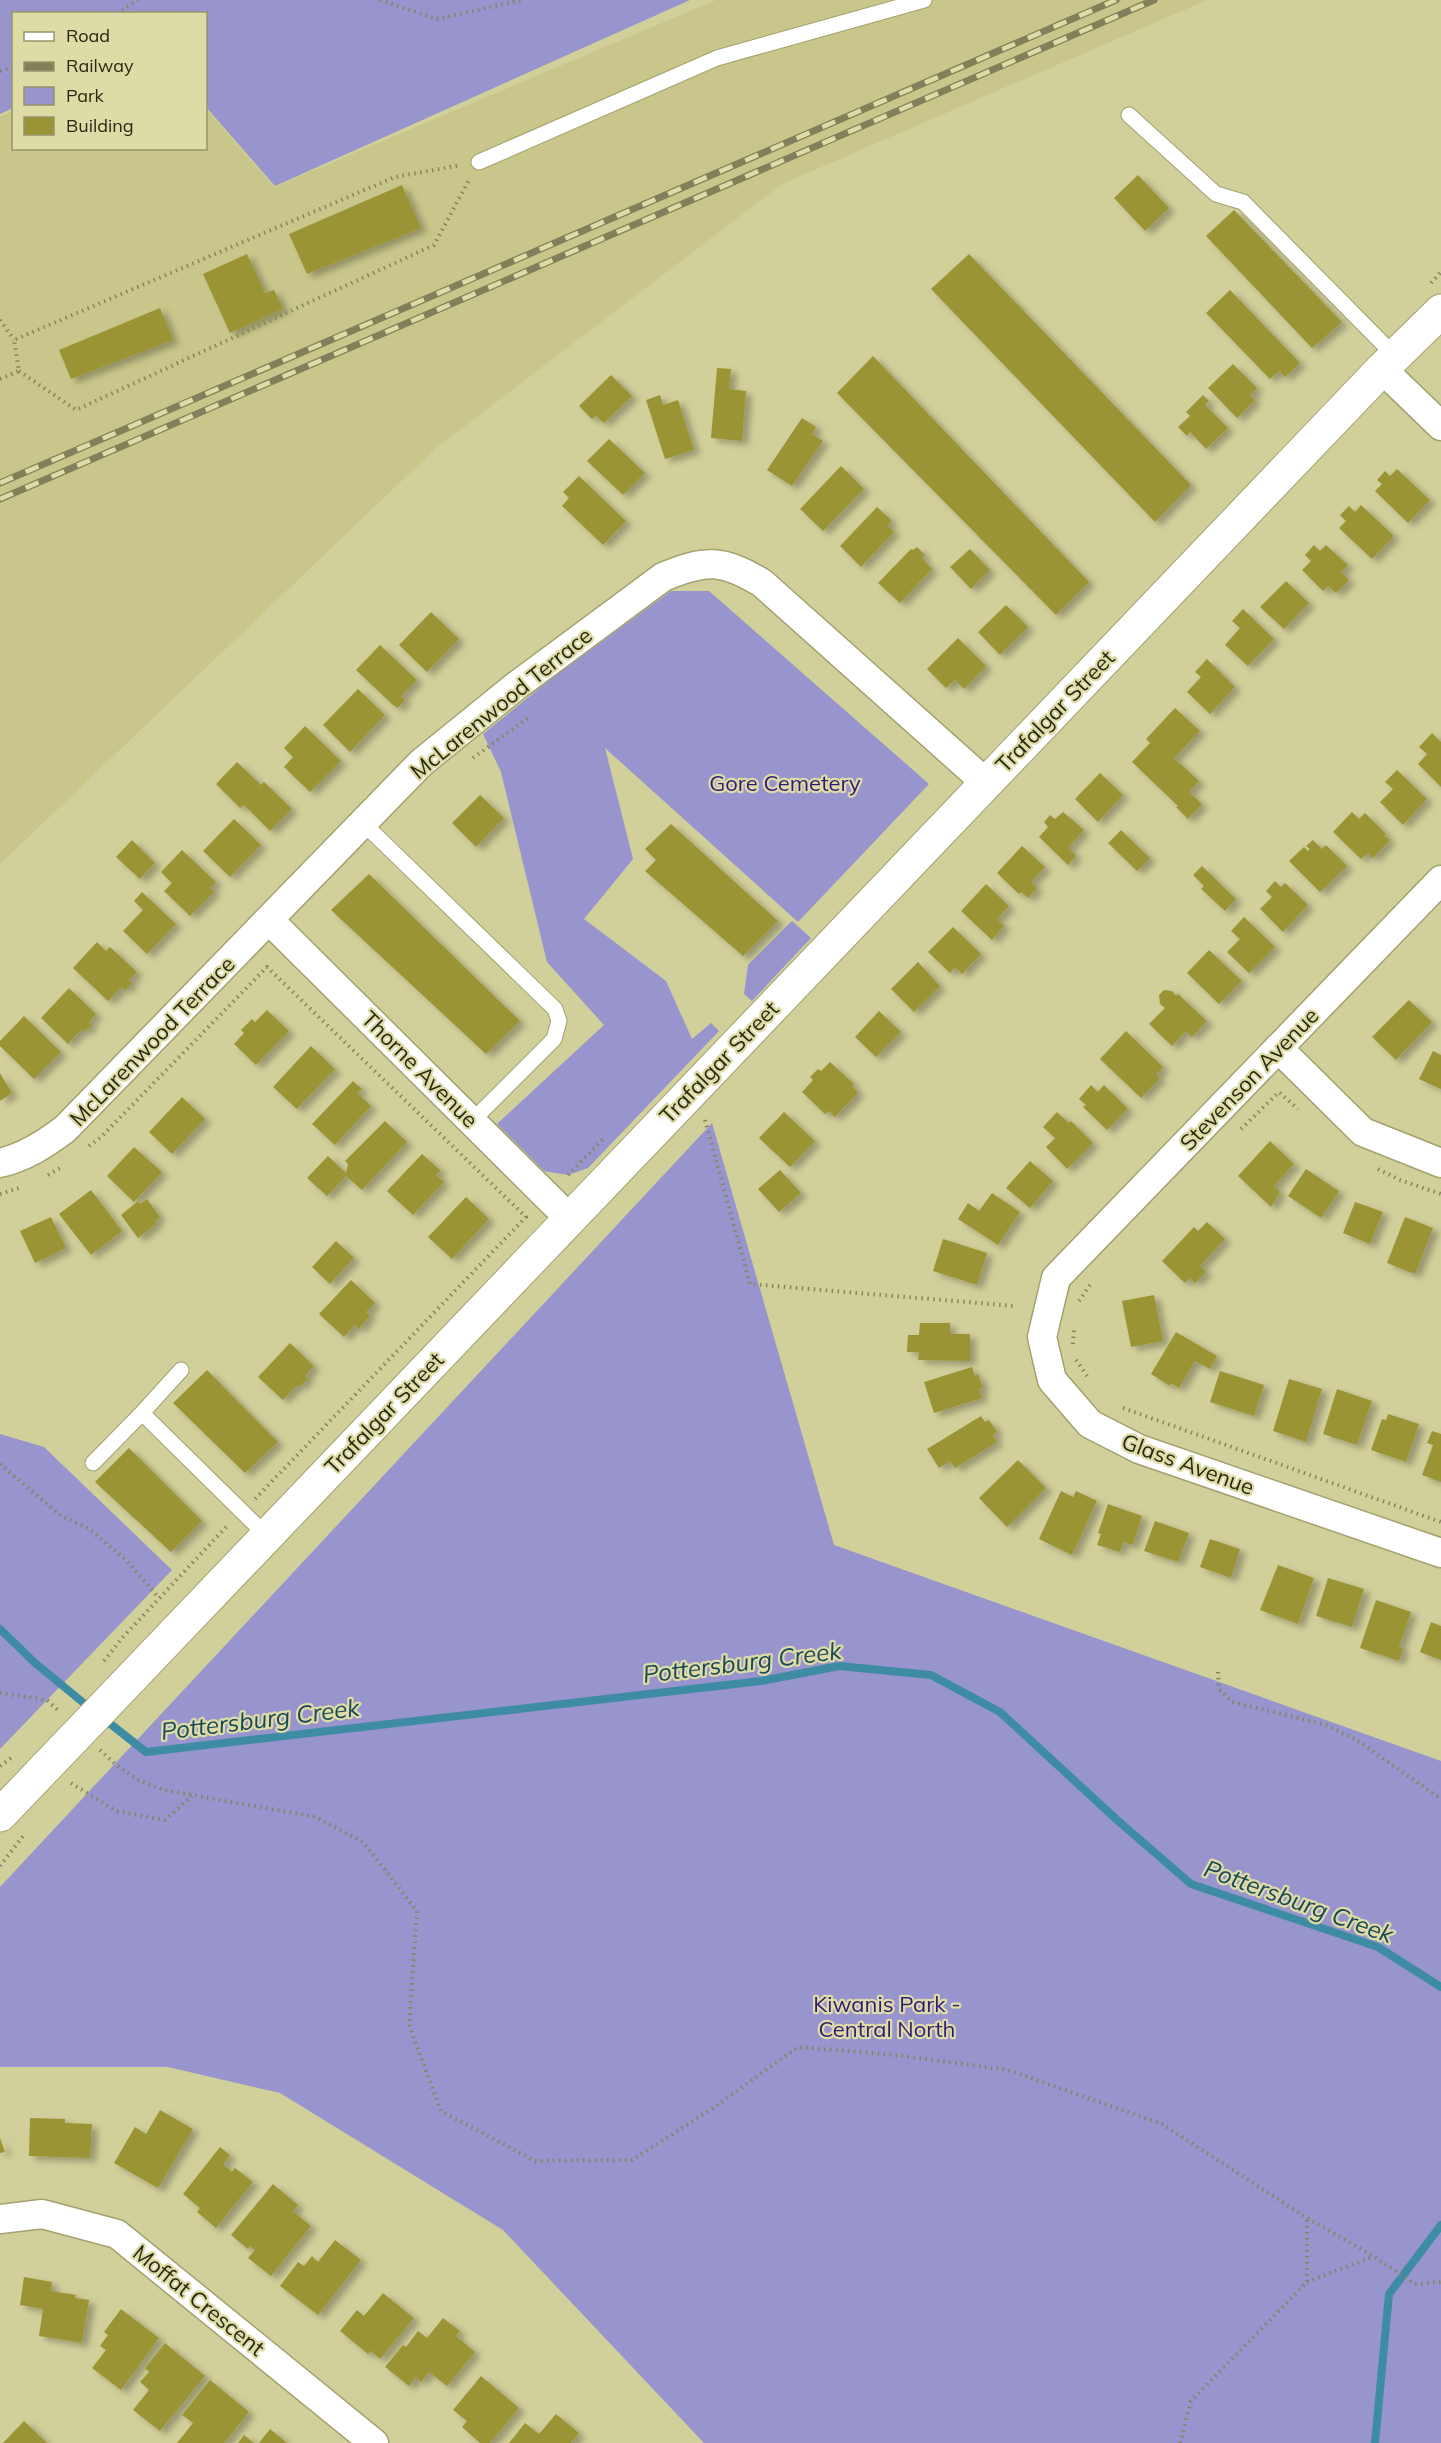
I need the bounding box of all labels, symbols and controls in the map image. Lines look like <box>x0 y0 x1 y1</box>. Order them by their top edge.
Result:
legend <box>12 12 207 150</box>
text: Road <box>66 24 110 47</box>
text: Railway <box>66 54 134 77</box>
text: Park <box>66 84 105 107</box>
text: Building <box>66 114 134 137</box>
street label: McLarenwood Terrace <box>404 621 598 785</box>
street label: Trafalgar Street <box>990 644 1121 778</box>
park label: Gore Cemetery <box>709 769 861 797</box>
street label: McLarenwood Terrace <box>63 950 241 1132</box>
street label: Trafalgar Street <box>654 995 785 1129</box>
street label: Stevenson Avenue <box>1174 1002 1324 1156</box>
street label: Thorne Avenue <box>356 1005 484 1133</box>
street label: Trafalgar Street <box>319 1346 450 1480</box>
street label: Glass Avenue <box>1118 1427 1258 1501</box>
water label: Pottersburg Creek <box>641 1635 844 1689</box>
water label: Pottersburg Creek <box>159 1692 362 1746</box>
water label: Pottersburg Creek <box>1200 1853 1399 1949</box>
park label: Kiwanis Park - Central North <box>813 1990 961 2043</box>
street label: Moffat Crescent <box>127 2238 271 2362</box>

